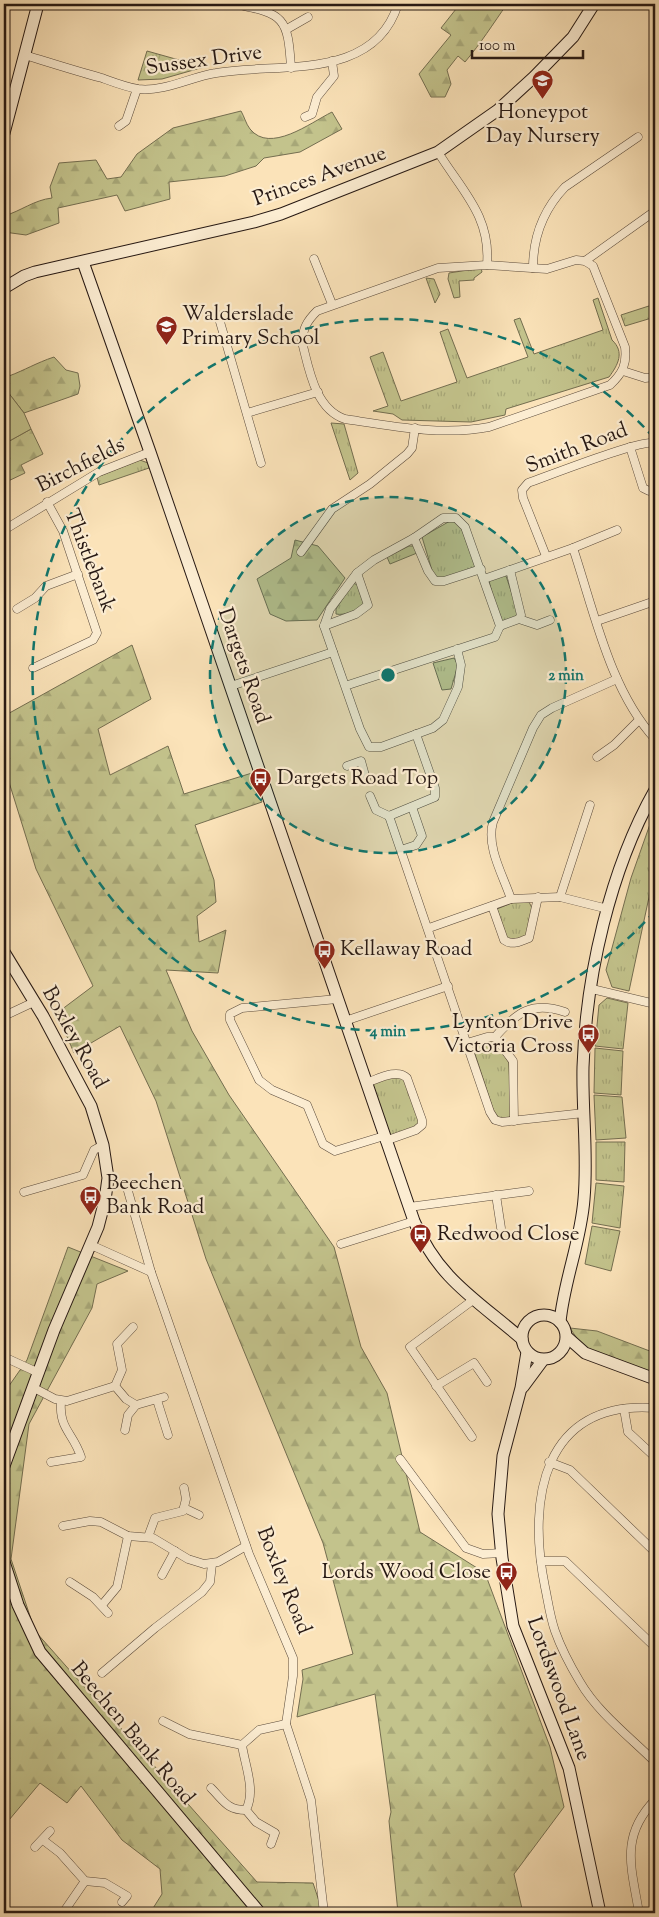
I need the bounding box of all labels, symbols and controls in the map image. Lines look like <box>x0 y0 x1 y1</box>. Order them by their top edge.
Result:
scale bar <box>472 28 583 60</box>
text: 100 m <box>479 36 516 57</box>
street label: Sussex Drive <box>144 38 264 84</box>
school or university icon: Honeypot Day Nursery <box>531 69 555 100</box>
place label: Honeypot Day Nursery <box>486 98 601 152</box>
street label: Princes Avenue <box>249 139 391 215</box>
place label: Walderslade Primary School <box>182 300 320 354</box>
school or university icon: Walderslade Primary School <box>154 315 178 346</box>
street label: Smith Road <box>522 416 632 482</box>
street label: Birchfields <box>32 431 130 501</box>
street label: Thistlebank <box>56 505 123 618</box>
street label: Dargets Road <box>209 604 277 728</box>
centre of rings <box>379 666 397 684</box>
text: 2 min <box>548 666 584 687</box>
place label: Dargets Road Top <box>277 764 438 794</box>
bus stop icon: Dargets Road Top <box>249 767 273 798</box>
place label: Kellaway Road <box>340 935 472 965</box>
bus stop icon: Kellaway Road <box>312 938 336 969</box>
street label: Boxley Road <box>33 981 115 1095</box>
place label: Lynton Drive Victoria Cross <box>443 1008 573 1062</box>
text: 4 min <box>369 1022 406 1043</box>
bus stop icon: Lynton Drive Victoria Cross <box>577 1023 601 1054</box>
place label: Beechen Bank Road <box>106 1169 205 1223</box>
bus stop icon: Beechen Bank Road <box>78 1184 102 1215</box>
place label: Redwood Close <box>437 1220 579 1250</box>
bus stop icon: Redwood Close <box>409 1223 433 1254</box>
street label: Boxley Road <box>248 1523 318 1639</box>
place label: Lords Wood Close <box>322 1558 491 1588</box>
bus stop icon: Lords Wood Close <box>495 1561 519 1592</box>
street label: Lordswood Lane <box>518 1613 598 1765</box>
street label: Beechen Bank Road <box>63 1656 201 1812</box>

